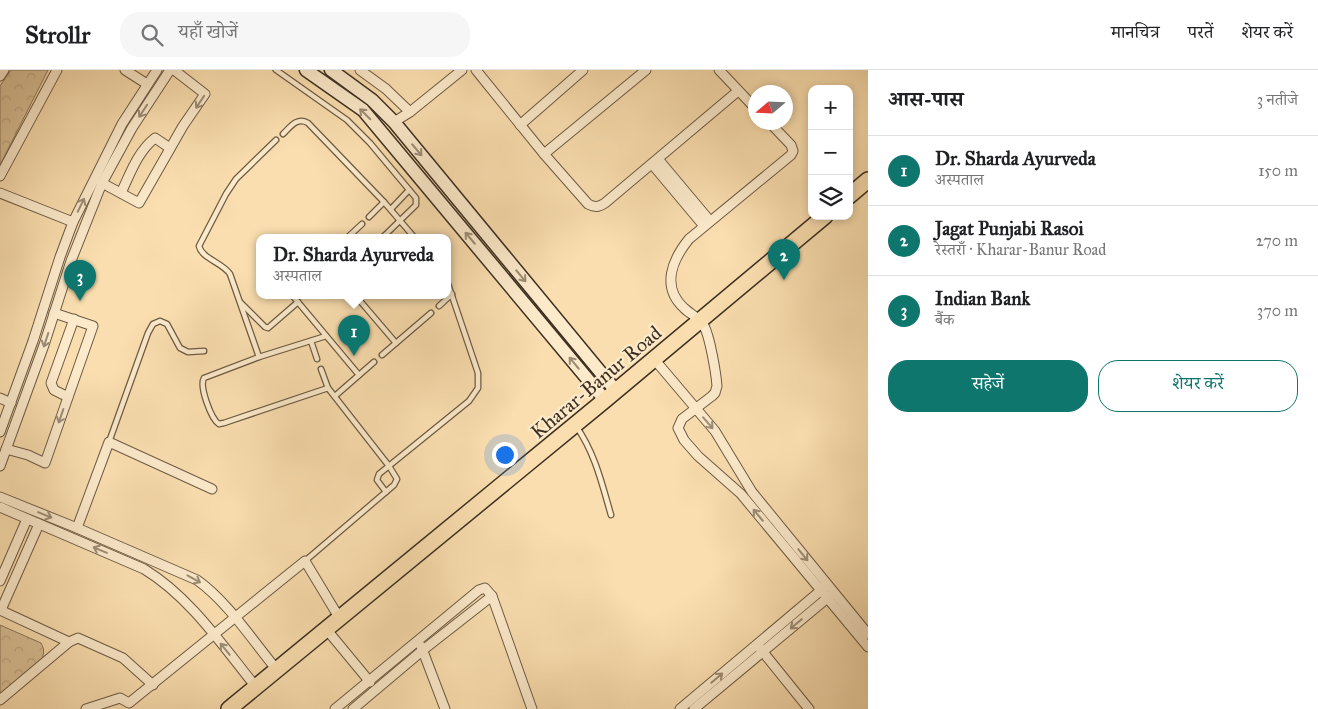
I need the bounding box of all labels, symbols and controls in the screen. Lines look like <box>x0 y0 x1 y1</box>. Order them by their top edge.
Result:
search box <box>120 12 470 57</box>
text: Strollr <box>25 20 90 50</box>
text: यहाँ खोजें <box>178 20 238 43</box>
icon: search <box>138 21 166 49</box>
text: मानचित्र <box>1111 21 1160 43</box>
text: परतें <box>1188 21 1213 43</box>
text: शेयर करें <box>1241 21 1293 43</box>
north arrow <box>748 85 793 130</box>
map controls <box>808 85 853 220</box>
button: + <box>808 85 853 130</box>
text: आस-पास <box>888 86 963 112</box>
text: 3 नतीजे <box>1257 90 1298 109</box>
one-way arrow <box>194 94 204 108</box>
one-way arrow <box>138 103 148 117</box>
one-way arrow <box>359 108 371 120</box>
button: − <box>808 130 853 175</box>
one-way arrow <box>412 144 423 157</box>
text: Dr. Sharda Ayurveda <box>935 147 1096 170</box>
text: 1 <box>901 161 907 180</box>
text: 150 m <box>1258 161 1298 180</box>
text: अस्पताल <box>935 170 984 189</box>
button: layers <box>808 175 853 220</box>
one-way arrow <box>77 198 86 213</box>
text: Jagat Punjabi Rasoi <box>935 217 1084 240</box>
text: 2 <box>900 231 908 250</box>
text: 270 m <box>1256 231 1298 250</box>
one-way arrow <box>465 232 476 245</box>
popup <box>256 234 451 299</box>
pin: 2 <box>768 239 800 280</box>
text: रेस्तराँ · Kharar-Banur Road <box>935 240 1106 259</box>
text: Dr. Sharda Ayurveda <box>273 243 434 266</box>
pin: 3 <box>64 260 96 301</box>
text: अस्पताल <box>273 266 322 285</box>
one-way arrow <box>515 269 526 282</box>
text: Indian Bank <box>935 287 1030 310</box>
text: 3 <box>901 301 907 320</box>
text: 370 m <box>1257 301 1298 320</box>
text: बैंक <box>935 310 955 329</box>
pin: 1 <box>338 315 370 356</box>
street label: Kharar-Banur Road <box>526 320 666 444</box>
one-way arrow <box>40 331 50 347</box>
one-way arrow <box>568 356 580 369</box>
button: सहेजें <box>888 360 1088 412</box>
button: शेयर करें <box>1098 360 1298 412</box>
one-way arrow <box>56 408 65 423</box>
one-way arrow <box>702 417 714 430</box>
your location <box>492 442 518 468</box>
one-way arrow <box>753 509 764 522</box>
one-way arrow <box>37 511 52 520</box>
one-way arrow <box>93 545 108 555</box>
one-way arrow <box>797 548 808 561</box>
one-way arrow <box>187 575 201 585</box>
one-way arrow <box>790 618 803 629</box>
one-way arrow <box>220 642 231 655</box>
one-way arrow <box>711 672 724 683</box>

